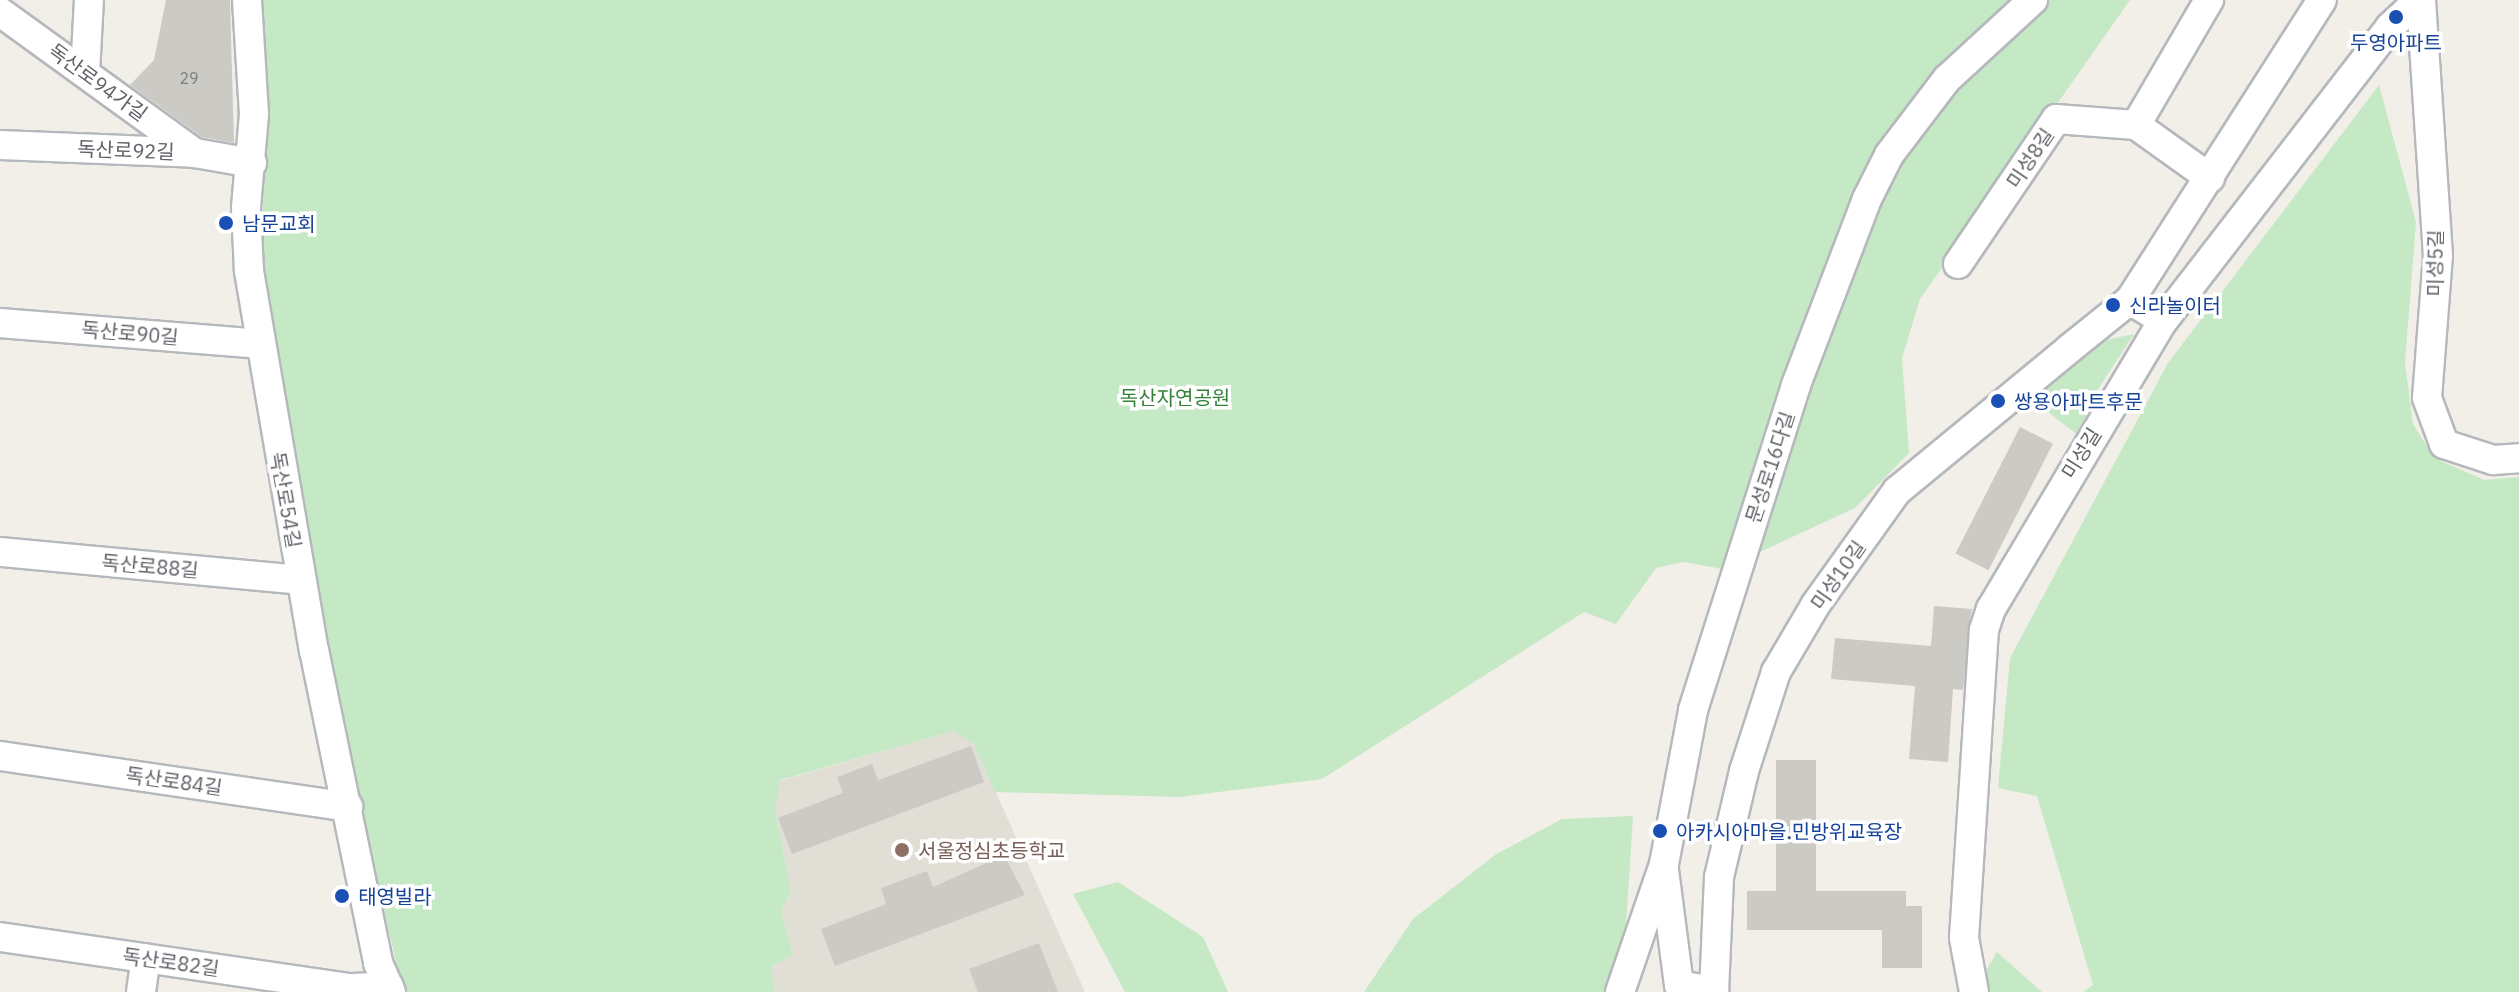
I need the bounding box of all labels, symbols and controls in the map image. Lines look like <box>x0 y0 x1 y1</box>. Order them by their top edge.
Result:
marker: 두영아파트 <box>2387 8 2405 26</box>
place label: 두영아파트 <box>2350 30 2442 54</box>
street label: 독산로94가길 <box>44 38 152 126</box>
house number: 29 <box>179 68 199 88</box>
street label: 미성8길 <box>2001 123 2059 193</box>
street label: 독산로92길 <box>77 136 175 164</box>
place label: 남문교회 <box>242 211 316 235</box>
marker: 남문교회 <box>217 214 235 232</box>
street label: 미성5길 <box>2422 229 2448 297</box>
place label: 신라놀이터 <box>2129 293 2221 317</box>
marker: 신라놀이터 <box>2104 296 2122 314</box>
street label: 독산로90길 <box>80 317 180 349</box>
park label: 독산자연공원 <box>1120 385 1230 409</box>
place label: 쌍용아파트후문 <box>2014 389 2143 413</box>
marker: 쌍용아파트후문 <box>1989 392 2007 410</box>
street label: 문성로16다길 <box>1741 408 1799 526</box>
street label: 미성길 <box>2056 423 2106 483</box>
street label: 독산로54길 <box>266 450 306 550</box>
street label: 미성10길 <box>1805 536 1871 614</box>
street label: 독산로88길 <box>100 550 200 582</box>
street label: 독산로84길 <box>124 762 224 800</box>
place label: 아카시아마을.민방위교육장 <box>1676 819 1902 843</box>
marker: 아카시아마을.민방위교육장 <box>1651 822 1669 840</box>
place label: 서울정심초등학교 <box>918 838 1065 862</box>
marker: 서울정심초등학교 <box>893 841 911 859</box>
place label: 태영빌라 <box>358 884 432 908</box>
marker: 태영빌라 <box>333 887 351 905</box>
street label: 독산로82길 <box>121 943 221 981</box>

